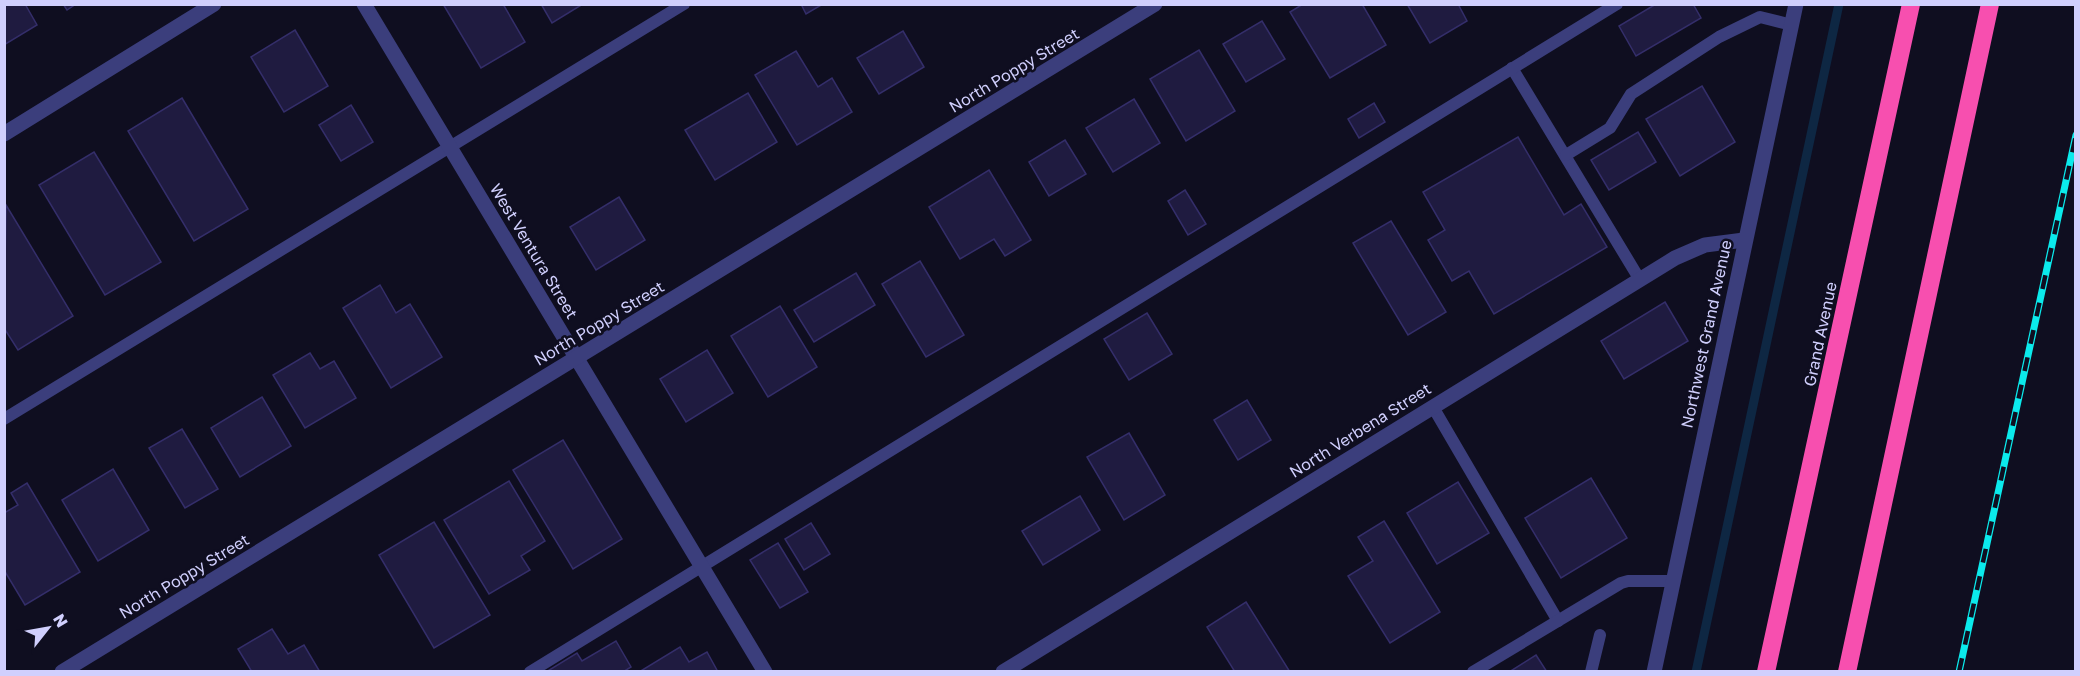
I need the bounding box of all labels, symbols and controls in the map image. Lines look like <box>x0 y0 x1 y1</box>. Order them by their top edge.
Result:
street label: North Poppy Street <box>945 23 1083 117</box>
street label: West Ventura Street <box>486 180 582 322</box>
street label: Northwest Grand Avenue <box>1676 238 1736 430</box>
street label: North Poppy Street <box>530 276 668 370</box>
street label: Grand Avenue <box>1799 280 1841 388</box>
street label: North Verbena Street <box>1285 378 1435 482</box>
street label: North Poppy Street <box>115 529 253 623</box>
north arrow <box>18 598 78 658</box>
text: N <box>49 610 73 631</box>

